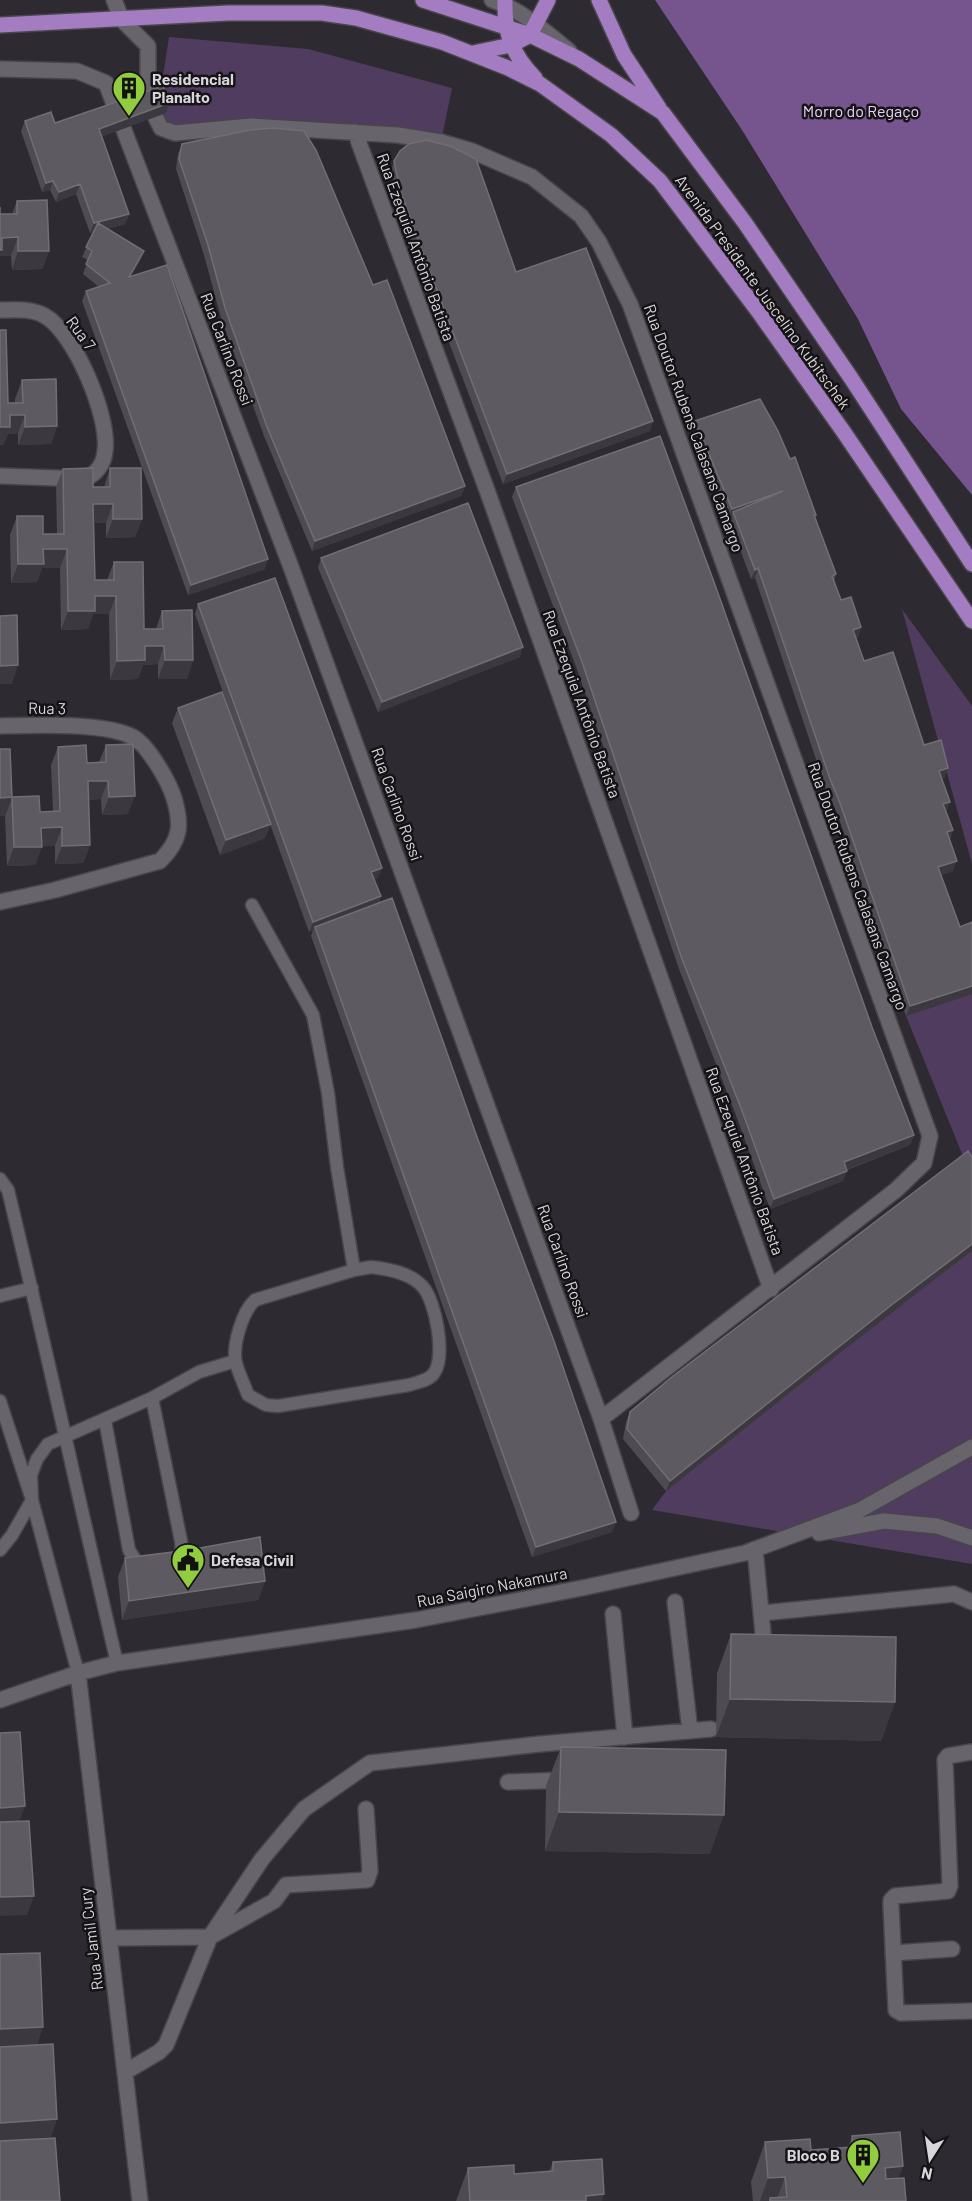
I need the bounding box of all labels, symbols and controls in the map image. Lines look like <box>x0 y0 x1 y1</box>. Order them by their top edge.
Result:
place label: Residencial Planalto <box>152 69 234 106</box>
building icon: Residencial Planalto <box>111 70 147 117</box>
park label: Morro do Regaço <box>803 101 919 120</box>
street label: Rua Ezequiel Antônio Batista <box>374 150 459 343</box>
street label: Avenida Presidente Juscelino Kubitschek <box>672 171 855 413</box>
street label: Rua Carlino Rossi <box>197 290 258 408</box>
street label: Rua Doutor Rubens Calasans Camargo <box>641 301 748 554</box>
street label: Rua 7 <box>63 312 100 354</box>
street label: Rua Ezequiel Antônio Batista <box>540 607 625 800</box>
street label: Rua 3 <box>28 698 66 717</box>
street label: Rua Carlino Rossi <box>368 745 427 863</box>
street label: Rua Doutor Rubens Calasans Camargo <box>805 759 912 1012</box>
street label: Rua Ezequiel Antônio Batista <box>703 1064 788 1257</box>
street label: Rua Carlino Rossi <box>534 1202 593 1320</box>
public building icon: Defesa Civil <box>170 1542 206 1589</box>
place label: Defesa Civil <box>211 1550 294 1569</box>
street label: Rua Saigiro Nakamura <box>415 1563 569 1610</box>
street label: Rua Jamil Cury <box>75 1886 106 1991</box>
north arrow <box>900 2129 960 2189</box>
building icon: Bloco B <box>845 2137 881 2184</box>
place label: Bloco B <box>787 2145 840 2164</box>
text: N <box>920 2164 934 2185</box>

